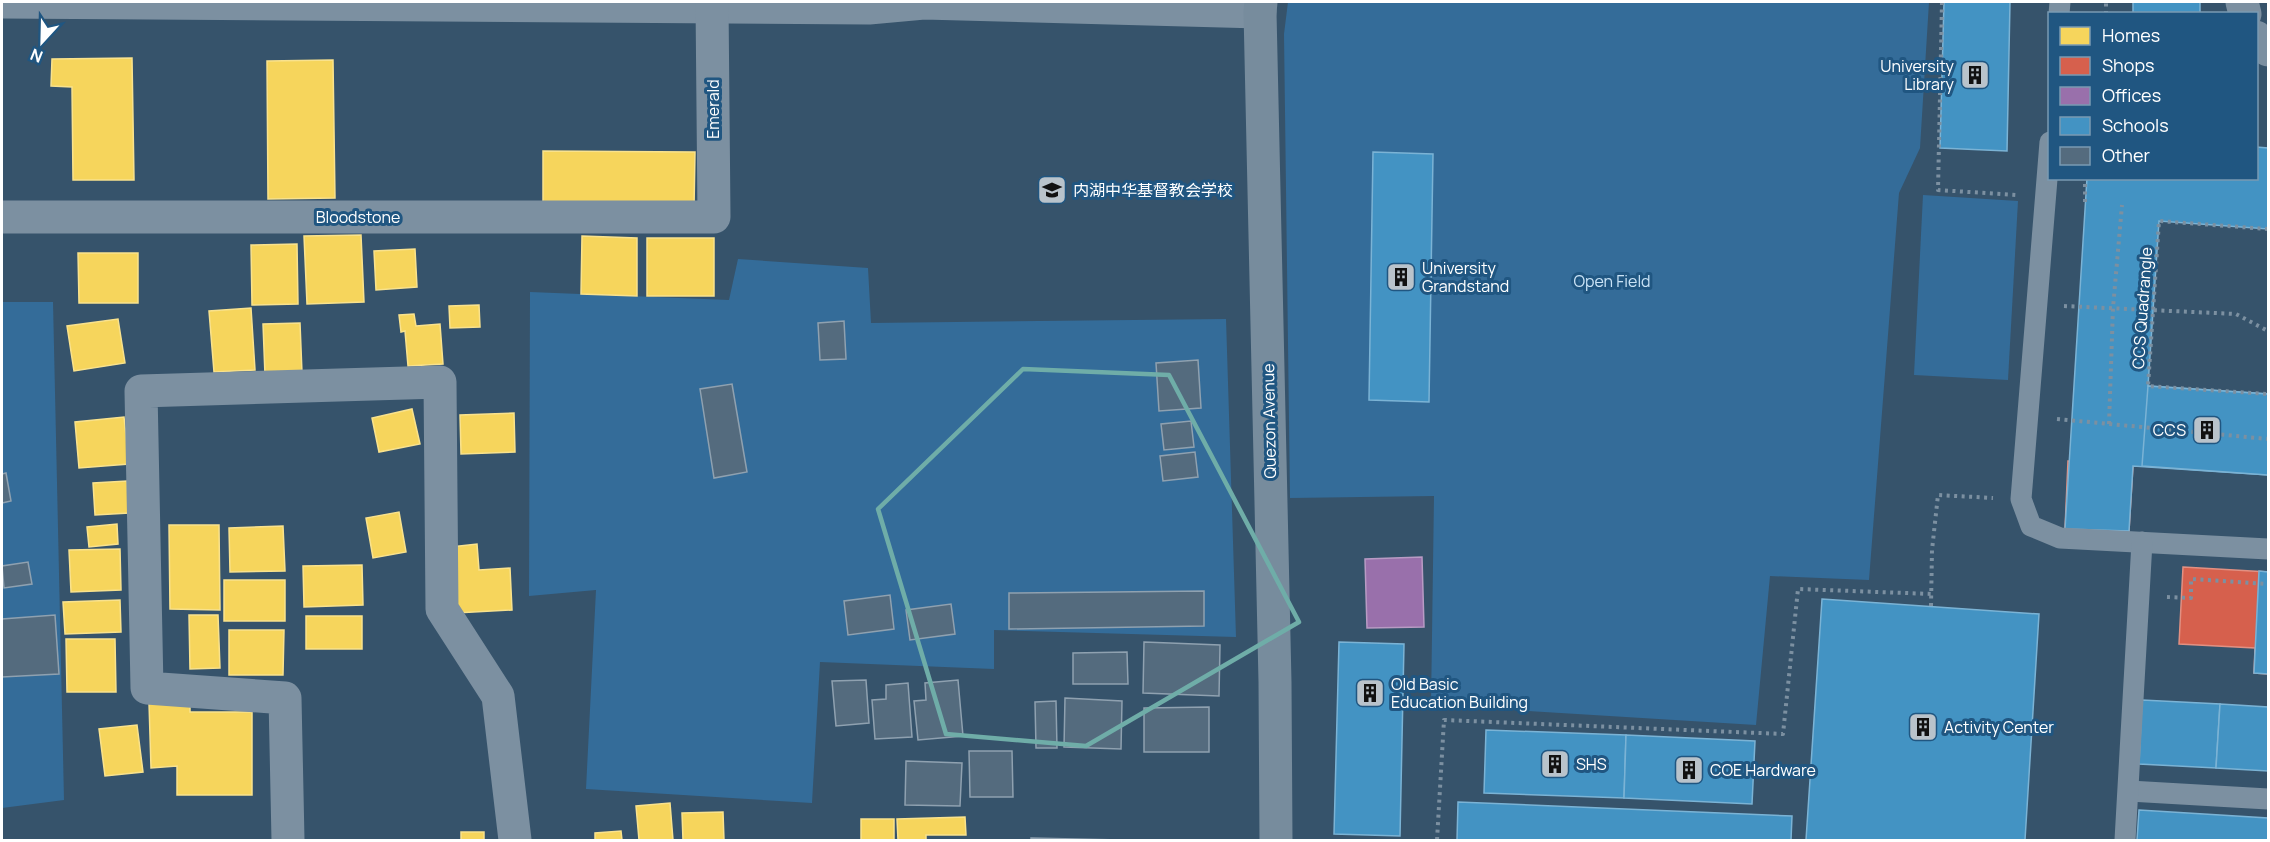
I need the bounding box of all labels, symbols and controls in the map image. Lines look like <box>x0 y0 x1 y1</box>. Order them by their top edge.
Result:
north arrow <box>12 12 72 72</box>
legend <box>2048 12 2258 180</box>
text: Homes <box>2102 23 2160 47</box>
text: N <box>27 44 46 68</box>
text: Shops <box>2102 53 2154 77</box>
place label: University Library <box>1880 55 1955 95</box>
building icon: University Library <box>1959 59 1991 91</box>
street label: Emerald <box>702 79 724 139</box>
text: Offices <box>2102 83 2161 107</box>
text: Schools <box>2102 113 2169 137</box>
text: Other <box>2102 143 2150 167</box>
school or university icon: 内湖中华基督教会学校 <box>1036 174 1068 206</box>
place label: 内湖中华基督教会学校 <box>1073 179 1233 201</box>
street label: Bloodstone <box>316 206 400 228</box>
street label: CCS Quadrangle <box>2127 246 2157 370</box>
place label: University Grandstand <box>1422 257 1509 297</box>
building icon: University Grandstand <box>1385 261 1417 293</box>
park label: Open Field <box>1573 270 1651 292</box>
street label: Quezon Avenue <box>1257 363 1281 479</box>
building icon: CCS <box>2191 414 2223 446</box>
place label: CCS <box>2153 419 2186 441</box>
place label: Old Basic Education Building <box>1391 673 1528 713</box>
building icon: Old Basic Education Building <box>1354 677 1386 709</box>
building icon: Activity Center <box>1907 711 1939 743</box>
place label: Activity Center <box>1944 716 2054 738</box>
building icon: SHS <box>1539 748 1571 780</box>
place label: SHS <box>1576 753 1607 775</box>
building icon: COE Hardware <box>1673 754 1705 786</box>
place label: COE Hardware <box>1710 759 1816 781</box>

